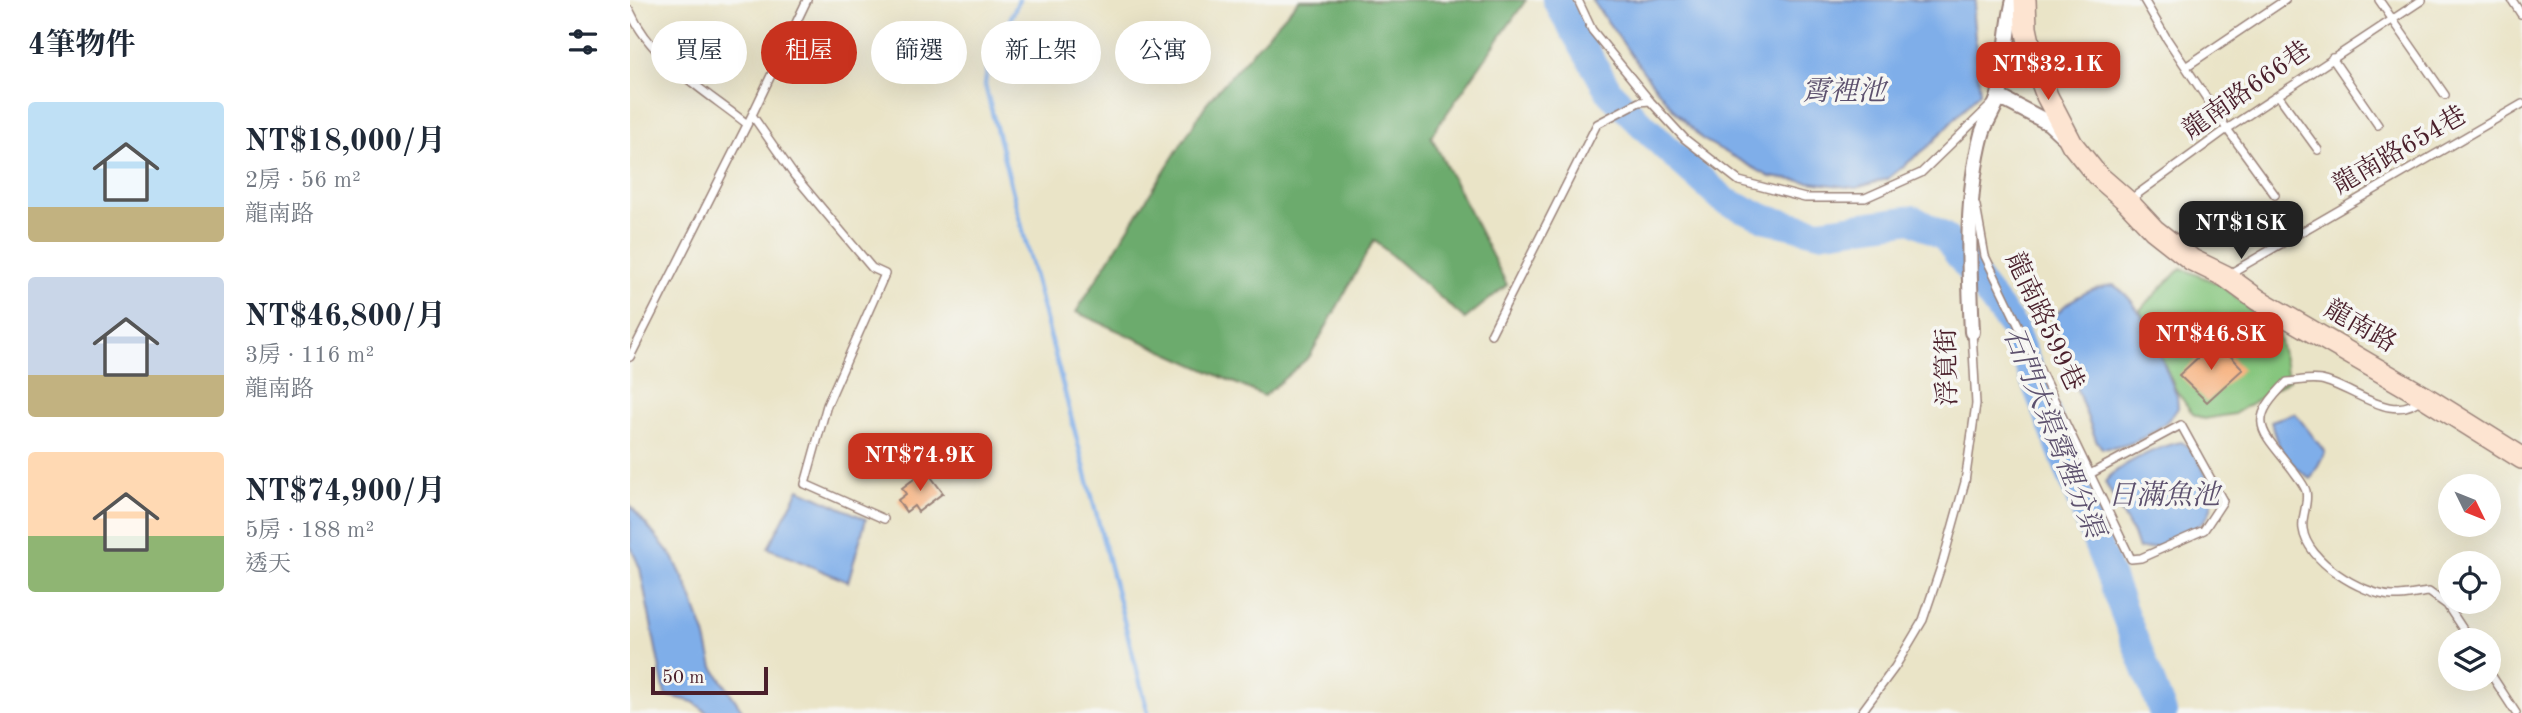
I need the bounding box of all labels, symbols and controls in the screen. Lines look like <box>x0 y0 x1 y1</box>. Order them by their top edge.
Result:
chip: 買屋 <box>651 21 747 84</box>
chip: 租屋 <box>761 21 857 84</box>
chip: 篩選 <box>871 21 967 84</box>
chip: 新上架 <box>981 21 1101 84</box>
chip: 公寓 <box>1115 21 1211 84</box>
icon: filters <box>564 23 602 61</box>
text: 4筆物件 <box>28 31 135 61</box>
street label: 龍南路666巷 <box>2177 35 2316 144</box>
pin: NT$32.1K <box>1976 42 2120 102</box>
text: NT$32.1K <box>1992 53 2104 76</box>
water label: 霄裡池 <box>1802 76 1889 107</box>
street label: 龍南路654巷 <box>2327 100 2471 200</box>
text: NT$18,000/月 <box>245 127 446 157</box>
icon: home <box>84 130 168 214</box>
text: 2房 · 56 m² <box>245 169 361 192</box>
pin: NT$18K <box>2184 202 2298 261</box>
text: 龍南路 <box>245 203 314 226</box>
text: NT$18K <box>2195 212 2287 235</box>
street label: 龍南路599巷 <box>2001 248 2090 395</box>
street label: 龍南路 <box>2320 294 2402 358</box>
text: NT$46,800/月 <box>245 302 446 332</box>
icon: home <box>84 305 168 389</box>
pin: NT$46.8K <box>2139 312 2283 372</box>
water label: 石門大渠霄裡分渠 <box>1997 323 2111 546</box>
text: NT$46.8K <box>2155 323 2267 346</box>
street label: 浮筧街 <box>1932 328 1962 406</box>
text: 3房 · 116 m² <box>245 344 374 367</box>
text: 龍南路 <box>245 378 314 401</box>
pin: NT$74.9K <box>848 434 992 493</box>
text: NT$74.9K <box>864 444 976 467</box>
north arrow <box>2438 474 2501 537</box>
map controls <box>2438 474 2501 691</box>
text: NT$74,900/月 <box>245 477 446 507</box>
icon: home <box>84 480 168 564</box>
water label: 日滿魚池 <box>2108 480 2223 511</box>
text: 5房 · 188 m² <box>245 519 374 542</box>
button: locate <box>2438 551 2501 614</box>
text: 透天 <box>245 553 291 576</box>
button: layers <box>2438 628 2501 691</box>
scale bar <box>651 664 768 696</box>
text: 50 m <box>662 669 704 688</box>

